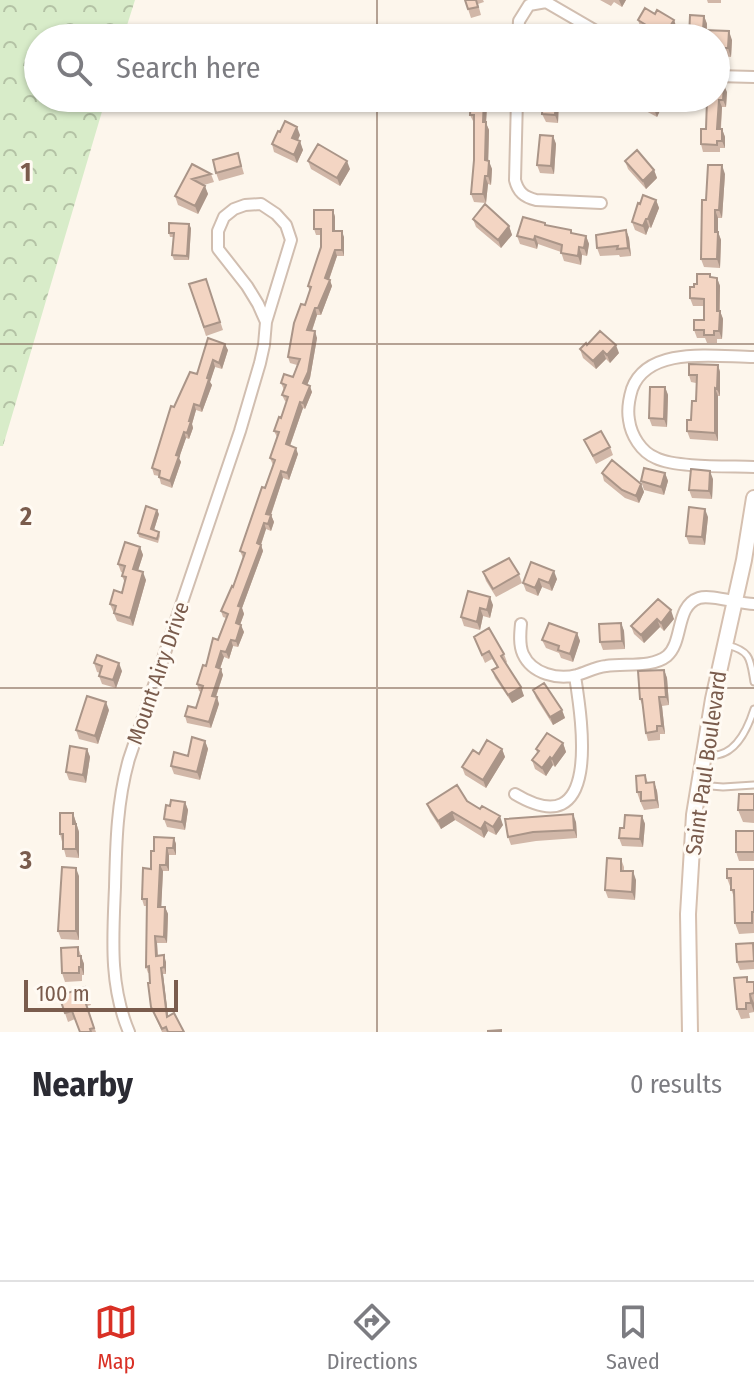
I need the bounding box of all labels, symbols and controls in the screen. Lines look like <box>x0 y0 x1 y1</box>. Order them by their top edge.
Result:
search box <box>24 24 730 112</box>
icon: search <box>52 46 96 90</box>
text: Search here <box>116 50 261 86</box>
text: 1 <box>21 157 32 188</box>
text: 2 <box>19 501 32 532</box>
street label: Mount Airy Drive <box>121 598 195 748</box>
street label: Saint Paul Boulevard <box>680 669 732 857</box>
text: 3 <box>19 845 32 876</box>
scale bar <box>24 976 178 1012</box>
text: 100 m <box>36 980 90 1007</box>
text: Nearby <box>32 1064 133 1105</box>
text: 0 results <box>630 1069 722 1100</box>
tab: Map <box>94 1300 138 1375</box>
tab: Directions <box>327 1300 418 1375</box>
tab: Saved <box>606 1300 660 1375</box>

